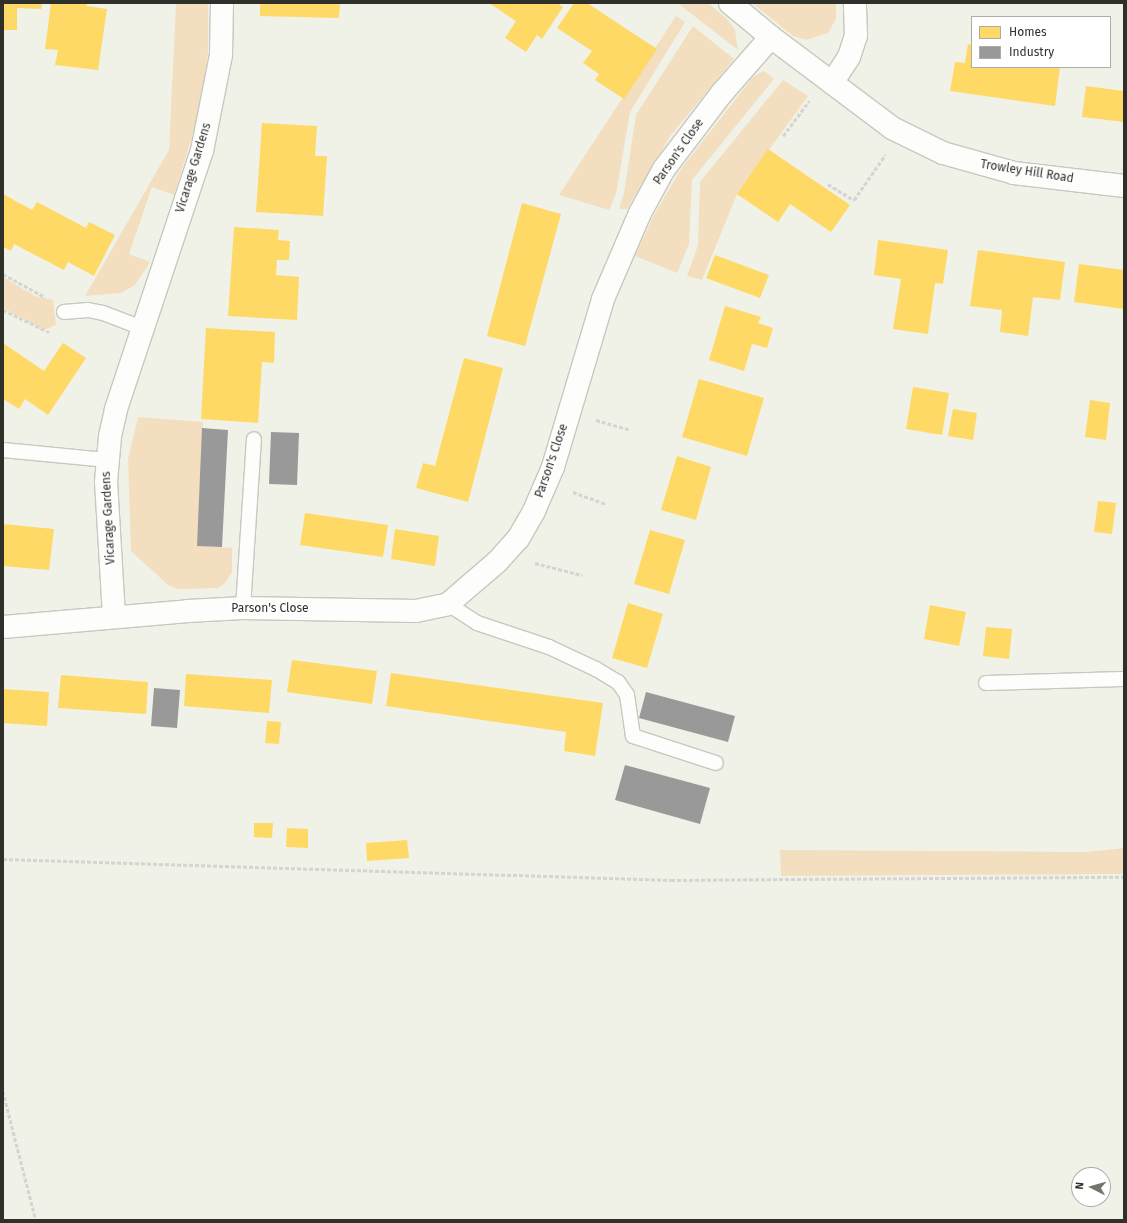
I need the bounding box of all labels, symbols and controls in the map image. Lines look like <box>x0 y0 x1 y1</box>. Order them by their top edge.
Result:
legend <box>971 16 1111 68</box>
text: Homes <box>1009 25 1047 39</box>
text: Industry <box>1009 45 1054 59</box>
street label: Parson's Close <box>651 116 707 188</box>
street label: Vicarage Gardens <box>173 121 215 215</box>
street label: Trowley Hill Road <box>979 158 1075 186</box>
street label: Parson's Close <box>533 422 571 500</box>
street label: Vicarage Gardens <box>99 471 119 565</box>
street label: Parson's Close <box>231 602 309 616</box>
north arrow <box>1071 1167 1111 1207</box>
text: N <box>1073 1181 1086 1190</box>

